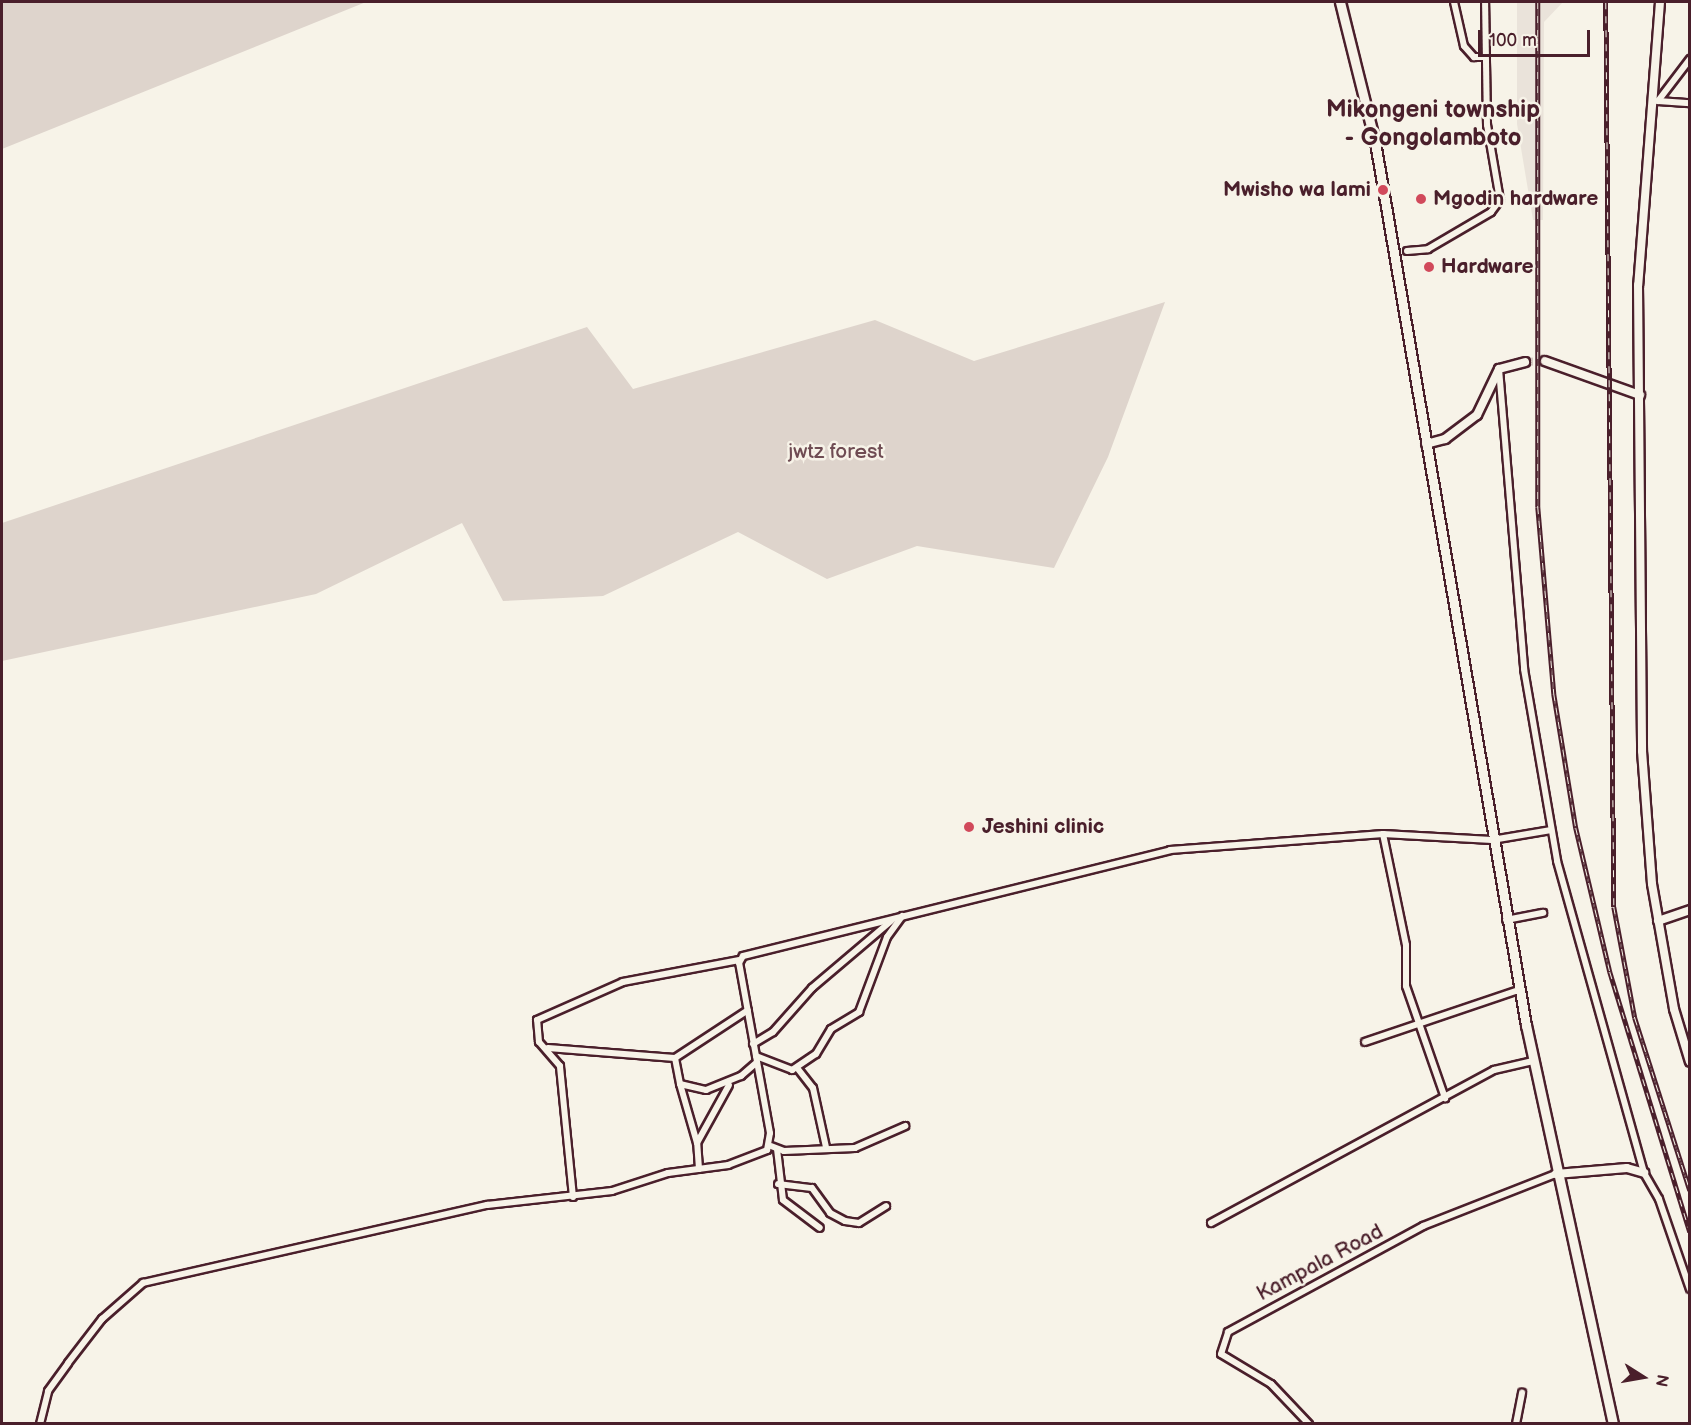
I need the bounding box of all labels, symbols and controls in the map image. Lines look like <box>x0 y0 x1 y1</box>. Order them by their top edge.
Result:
scale bar <box>1481 18 1594 56</box>
text: 100 m <box>1489 30 1537 51</box>
district label: Mikongeni township - Gongolamboto <box>1326 96 1540 152</box>
place label: Mwisho wa lami <box>1223 177 1371 203</box>
marker: Mwisho wa lami <box>1376 183 1390 197</box>
place label: Mgodin hardware <box>1433 186 1598 212</box>
marker: Mgodin hardware <box>1414 192 1428 206</box>
place label: Hardware <box>1441 254 1534 280</box>
marker: Hardware <box>1422 260 1436 274</box>
park label: jwtz forest <box>788 439 884 465</box>
place label: Jeshini clinic <box>982 814 1104 840</box>
marker: Jeshini clinic <box>960 818 978 836</box>
street label: Kampala Road <box>1252 1219 1388 1307</box>
north arrow <box>1613 1347 1673 1407</box>
text: N <box>1651 1373 1672 1388</box>

